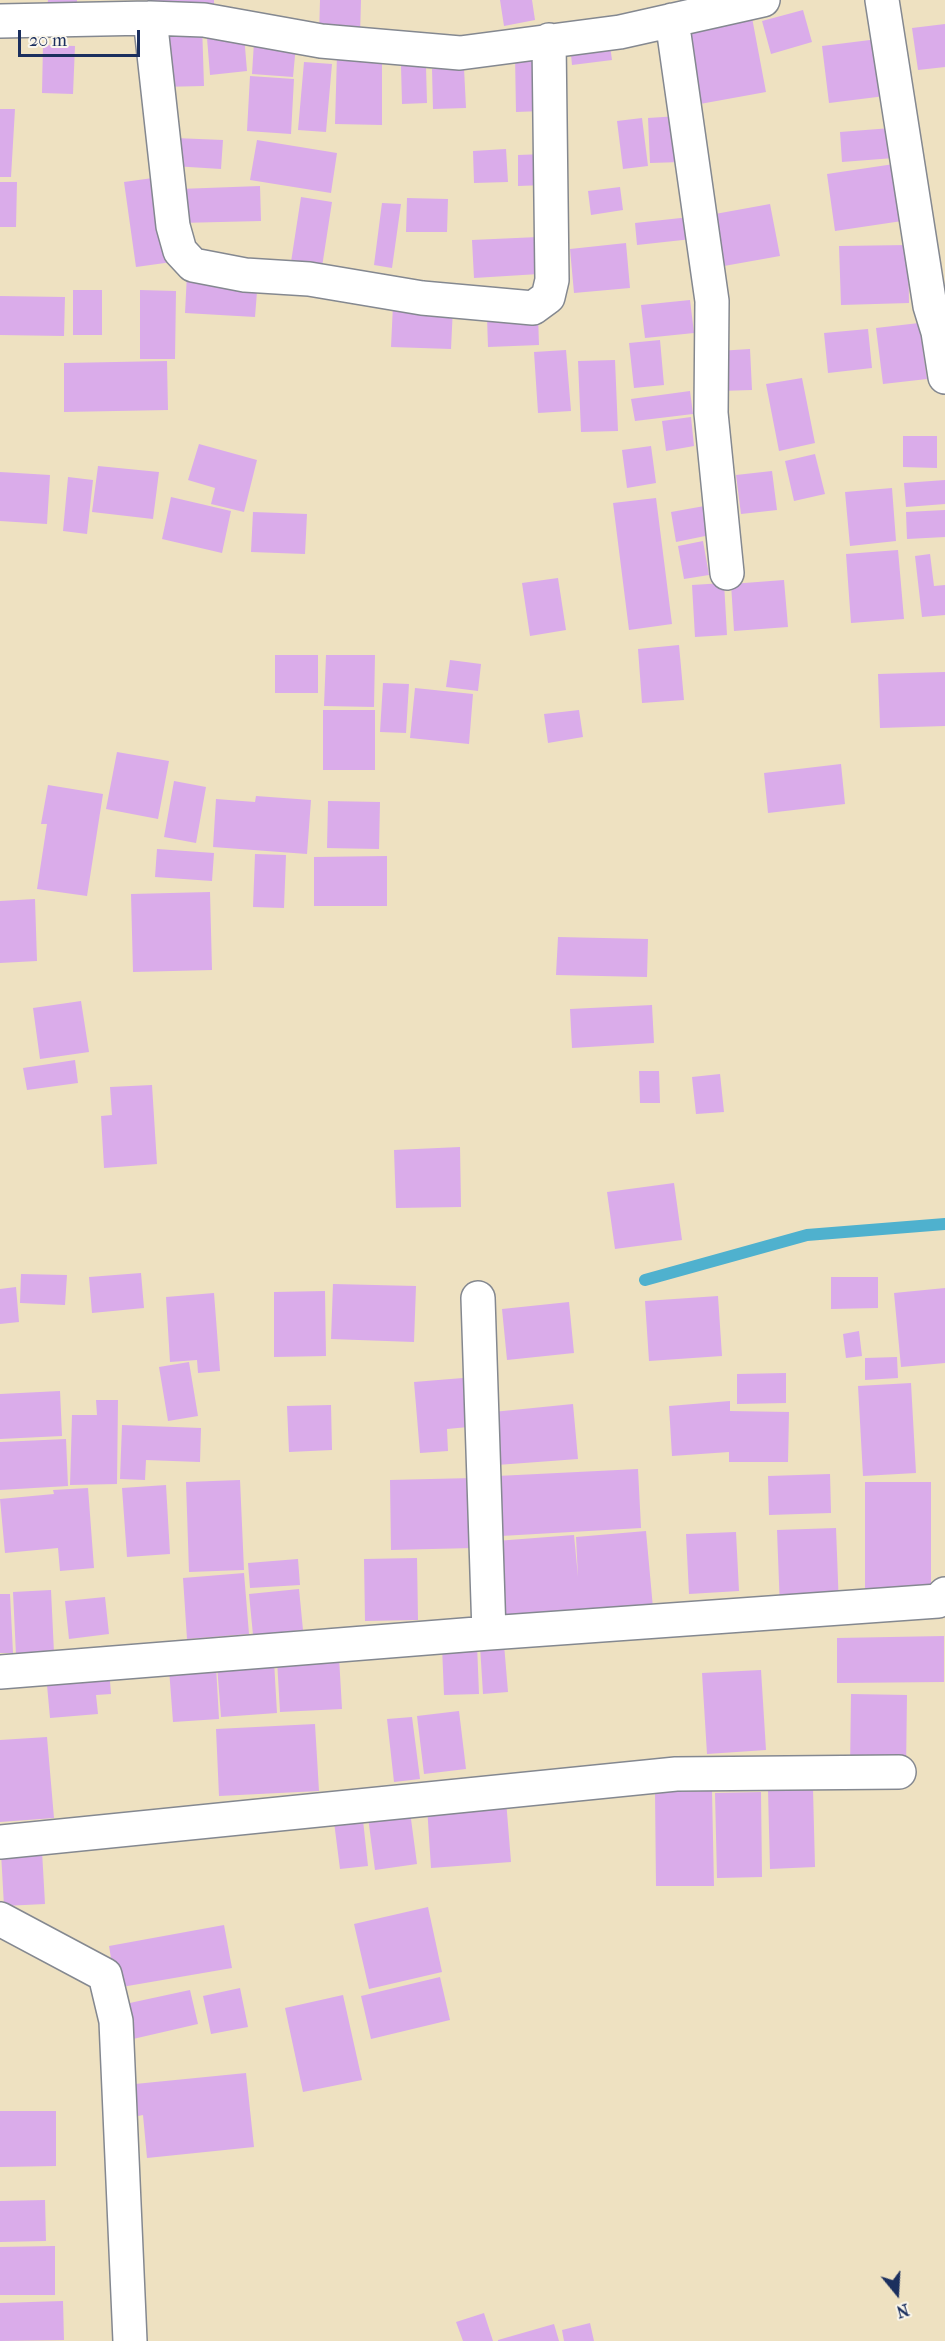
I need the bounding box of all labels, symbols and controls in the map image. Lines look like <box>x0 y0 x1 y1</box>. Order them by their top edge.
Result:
scale bar <box>21 18 142 56</box>
text: 20 m <box>29 30 67 51</box>
north arrow <box>867 2263 927 2323</box>
text: N <box>894 2300 911 2322</box>

